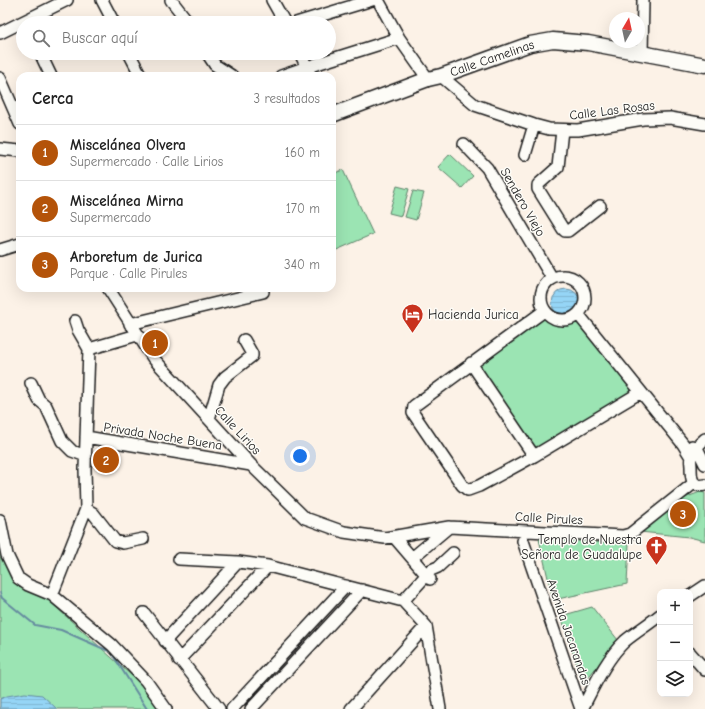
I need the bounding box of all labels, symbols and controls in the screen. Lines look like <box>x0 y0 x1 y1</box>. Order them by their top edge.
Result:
north arrow <box>609 12 645 48</box>
search box <box>16 16 336 60</box>
icon: search <box>30 27 52 49</box>
text: Buscar aquí <box>62 29 138 47</box>
street label: Calle Camelinas <box>448 37 536 79</box>
text: Cerca <box>32 89 74 108</box>
text: 3 resultados <box>254 91 320 106</box>
street label: Calle Las Rosas <box>568 97 656 123</box>
text: Miscelánea Olvera <box>70 136 186 154</box>
text: 1 <box>42 145 48 160</box>
text: 160 m <box>285 145 320 160</box>
text: Supermercado · Calle Lirios <box>70 154 223 169</box>
street label: Sendero Viejo <box>497 165 549 239</box>
text: Miscelánea Mirna <box>70 192 184 210</box>
text: 2 <box>42 201 48 216</box>
text: 170 m <box>286 201 320 216</box>
text: Supermercado <box>70 210 151 225</box>
text: Arboretum de Jurica <box>70 248 203 266</box>
text: 3 <box>42 257 48 272</box>
text: 340 m <box>284 257 320 272</box>
text: Parque · Calle Pirules <box>70 266 187 281</box>
hotel icon: Hacienda Jurica <box>399 301 425 334</box>
place label: Hacienda Jurica <box>428 307 519 322</box>
pin: 1 <box>142 328 168 358</box>
street label: Calle Lirios <box>212 403 264 457</box>
street label: Privada Noche Buena <box>103 419 223 453</box>
pin: 2 <box>93 445 119 475</box>
your location <box>290 446 310 466</box>
pin: 3 <box>670 499 696 529</box>
street label: Calle Pirules <box>515 509 583 527</box>
place label: Templo de Nuestra Señora de Guadalupe <box>521 532 642 562</box>
church icon: Templo de Nuestra Señora de Guadalupe <box>644 533 670 566</box>
street label: Avenida Jacarandas <box>544 577 594 687</box>
map controls <box>657 589 693 697</box>
button: + <box>657 589 693 625</box>
button: − <box>657 625 693 661</box>
button: layers <box>657 661 693 697</box>

